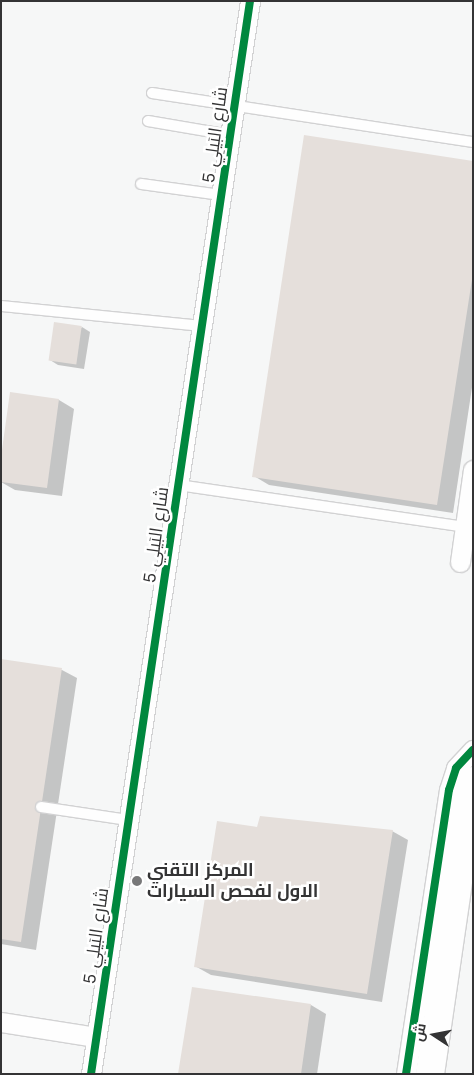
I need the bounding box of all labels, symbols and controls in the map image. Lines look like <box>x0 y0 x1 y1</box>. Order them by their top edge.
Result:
street label: شارع البَيلِي 5 <box>198 86 232 184</box>
street label: شارع البَيلِي 5 <box>139 486 173 584</box>
place label: المركز التقني الاول لفحص السيارات <box>147 860 318 902</box>
marker: المركز التقني الاول لفحص السيارات <box>131 875 143 887</box>
street label: شارع البَيلِي 5 <box>79 887 113 985</box>
north arrow <box>409 1010 459 1060</box>
text: ش <box>410 1022 429 1042</box>

